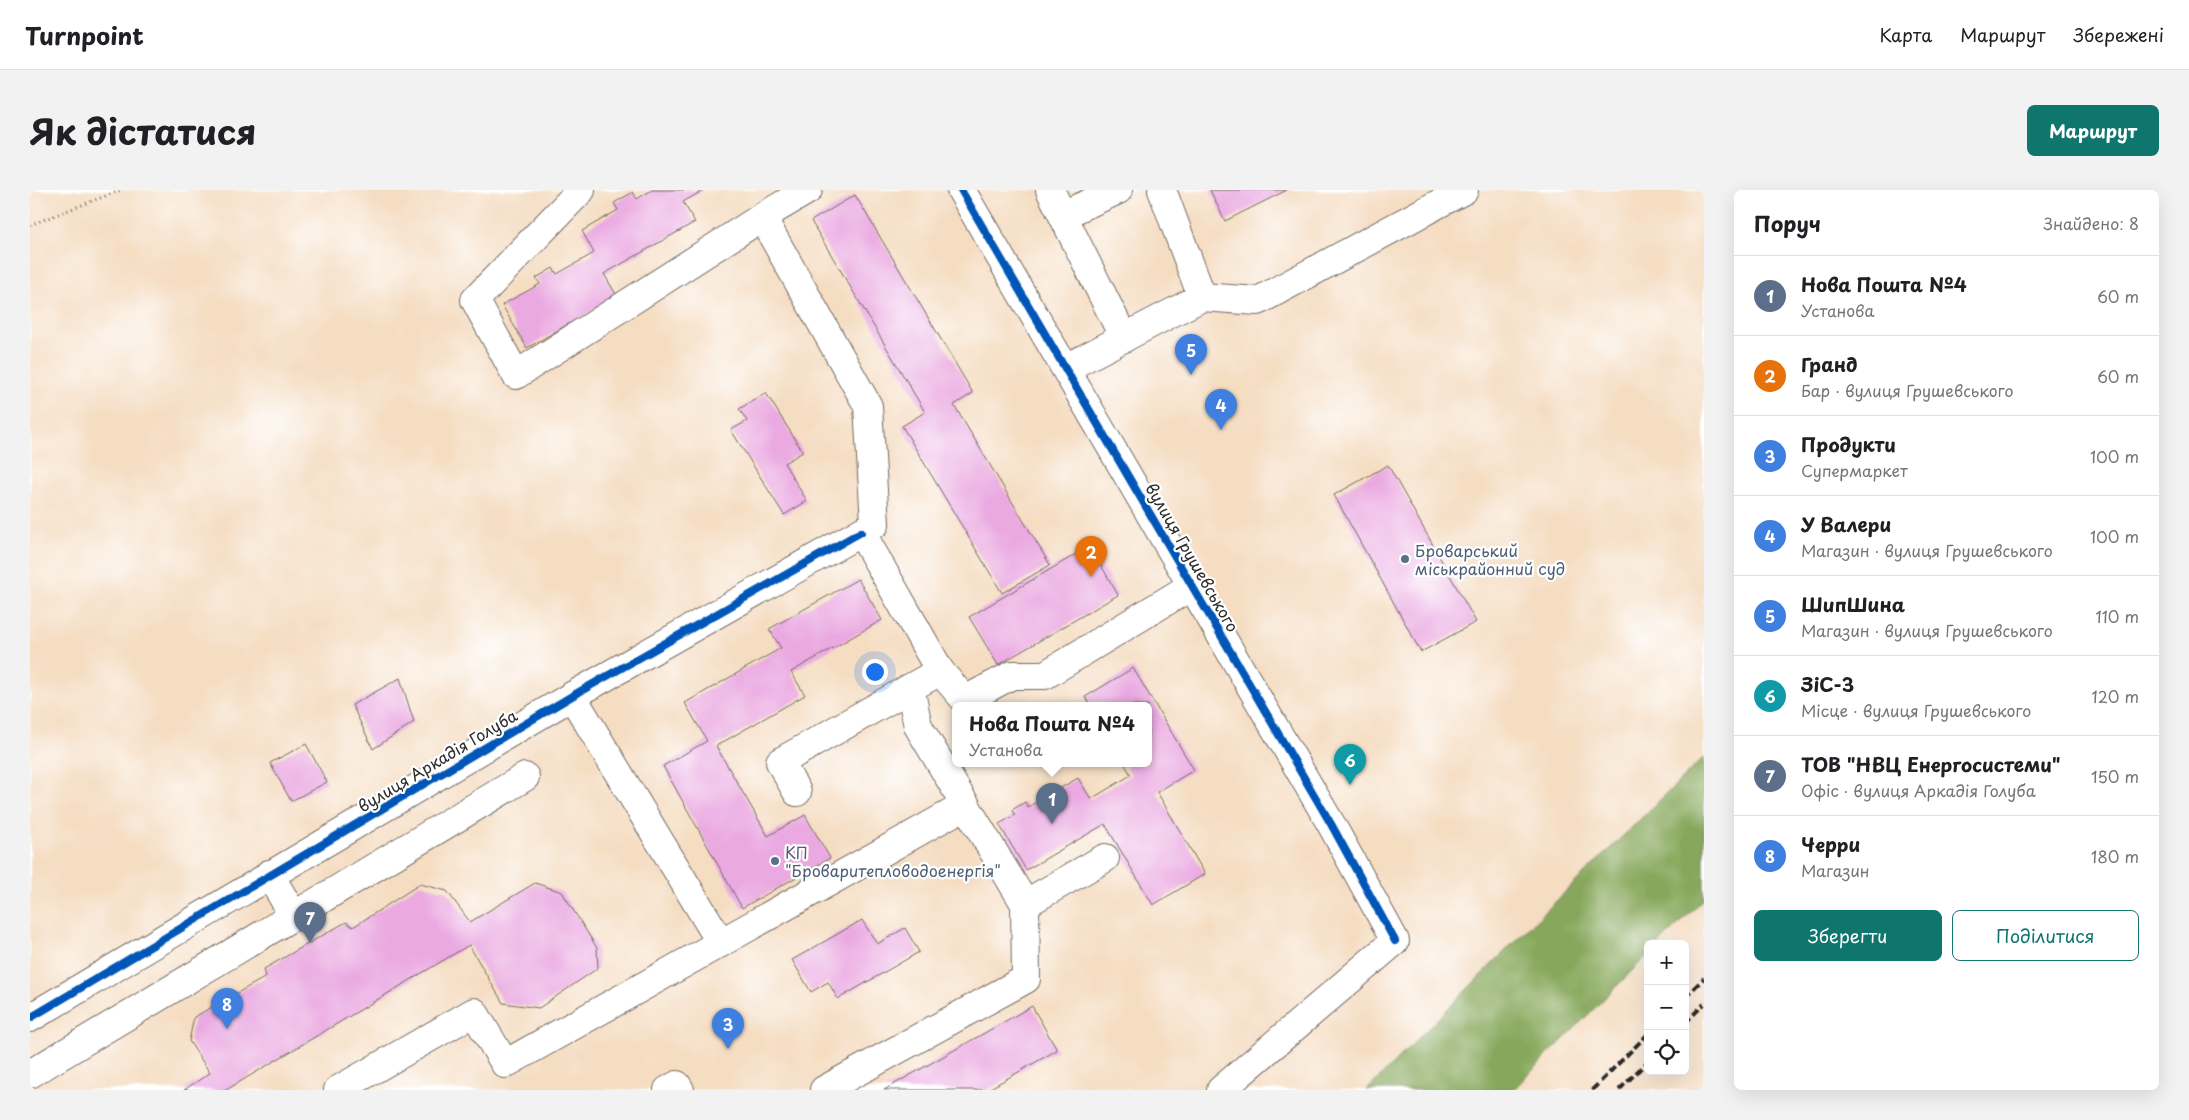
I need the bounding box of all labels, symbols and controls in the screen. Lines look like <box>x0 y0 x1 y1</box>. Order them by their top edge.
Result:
text: Turnpoint <box>25 17 144 53</box>
text: Карта <box>1879 21 1932 48</box>
text: Маршрут <box>1960 21 2045 48</box>
text: Збережені <box>2073 21 2164 48</box>
text: Як дістатися <box>30 104 256 157</box>
button: Маршрут <box>2027 105 2159 156</box>
text: Поруч <box>1754 207 1821 239</box>
text: Знайдено: 8 <box>2044 211 2139 235</box>
text: Нова Пошта №4 <box>1801 270 1967 298</box>
text: 1 <box>1766 284 1774 308</box>
text: 60 m <box>2097 284 2139 308</box>
text: Установа <box>1801 298 1874 322</box>
pin: 5 <box>1175 334 1207 375</box>
text: Гранд <box>1801 350 1858 378</box>
text: 2 <box>1764 364 1776 388</box>
text: 60 m <box>2097 364 2139 388</box>
text: Бар · вулиця Грушевського <box>1801 378 2014 402</box>
pin: 4 <box>1205 389 1237 430</box>
text: Продукти <box>1801 430 1896 458</box>
text: 3 <box>1765 444 1775 468</box>
text: 100 m <box>2090 444 2139 468</box>
text: Супермаркет <box>1801 458 1908 482</box>
street label: вулиця Грушевського <box>1140 478 1246 636</box>
text: У Валери <box>1801 510 1891 538</box>
text: 4 <box>1765 524 1775 548</box>
text: 100 m <box>2090 524 2139 548</box>
pin: 2 <box>1075 536 1107 577</box>
place label: Броварський міськрайонний суд <box>1415 538 1565 580</box>
text: Магазин · вулиця Грушевського <box>1801 538 2053 562</box>
marker: Броварський міськрайонний суд <box>1399 553 1411 565</box>
text: ШипШина <box>1801 590 1905 618</box>
text: 5 <box>1765 604 1775 628</box>
text: 110 m <box>2096 604 2139 628</box>
text: Магазин · вулиця Грушевського <box>1801 618 2053 642</box>
your location <box>862 659 888 685</box>
text: ЗіС-3 <box>1801 670 1854 698</box>
text: 6 <box>1764 684 1776 708</box>
text: 120 m <box>2092 684 2139 708</box>
text: Місце · вулиця Грушевського <box>1801 698 2031 722</box>
popup <box>952 702 1152 767</box>
street label: вулиця Аркадія Голуба <box>353 703 521 817</box>
text: Нова Пошта №4 <box>969 709 1135 737</box>
text: Установа <box>969 737 1043 761</box>
pin: 6 <box>1334 744 1366 785</box>
text: ТОВ "НВЦ Енергосистеми" <box>1801 750 2061 778</box>
text: 7 <box>1765 764 1775 788</box>
text: 150 m <box>2091 764 2139 788</box>
text: Офіс · вулиця Аркадія Голуба <box>1801 778 2036 802</box>
pin: 1 <box>1036 783 1068 824</box>
text: Черри <box>1801 830 1860 858</box>
place label: КП "Броваритепловодоенергія" <box>785 840 1001 882</box>
text: 8 <box>1765 844 1775 868</box>
text: 180 m <box>2091 844 2139 868</box>
marker: КП "Броваритепловодоенергія" <box>769 855 781 867</box>
text: Магазин <box>1801 858 1870 882</box>
pin: 7 <box>294 902 326 943</box>
button: Зберегти <box>1754 910 1942 961</box>
button: Поділитися <box>1952 910 2139 961</box>
map controls <box>1644 940 1689 1075</box>
button: + <box>1644 940 1689 985</box>
button: − <box>1644 985 1689 1030</box>
pin: 8 <box>211 988 243 1029</box>
pin: 3 <box>712 1008 744 1049</box>
button: locate <box>1644 1030 1689 1075</box>

